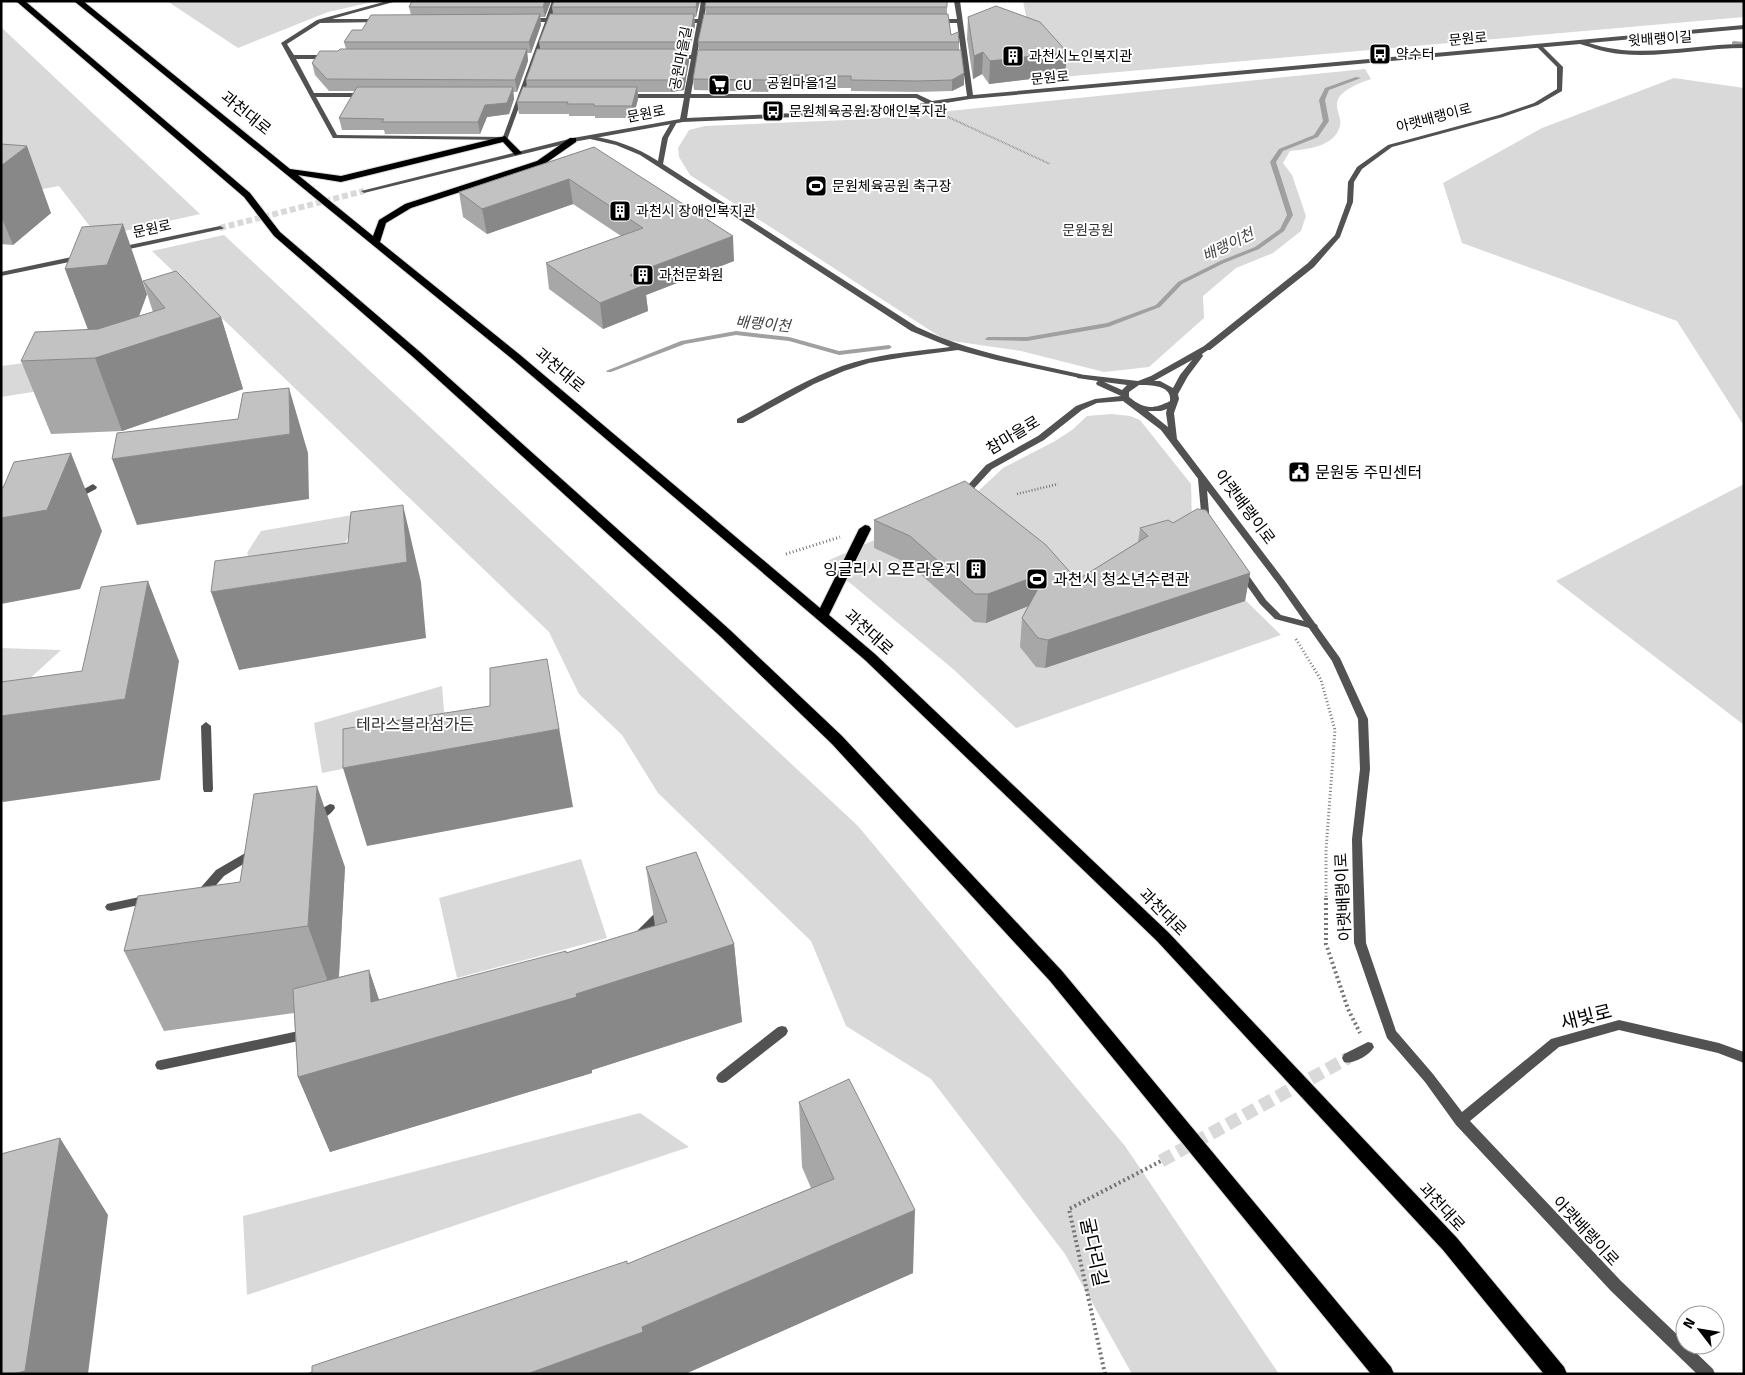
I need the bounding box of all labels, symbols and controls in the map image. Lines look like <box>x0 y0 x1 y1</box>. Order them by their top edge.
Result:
street label: 공원마을길 <box>667 25 695 91</box>
street label: 윗배랭이길 <box>1627 28 1693 50</box>
street label: 문원로 <box>1448 29 1488 49</box>
bus stop icon: 약수터 <box>1368 42 1392 66</box>
building icon: 과천시노인복지관 <box>1001 44 1025 68</box>
place label: 약수터 <box>1396 46 1435 63</box>
place label: 과천시노인복지관 <box>1029 48 1132 65</box>
street label: 문원로 <box>1030 68 1070 88</box>
supermarket icon: CU <box>707 73 731 97</box>
street label: 공원마을1길 <box>767 75 837 92</box>
place label: CU <box>735 77 752 94</box>
street label: 과천대로 <box>217 87 275 139</box>
bus stop icon: 문원체육공원.장애인복지관 <box>761 99 785 123</box>
street label: 아랫배랭이로 <box>1394 100 1474 136</box>
street label: 문원로 <box>625 102 667 126</box>
place label: 문원체육공원.장애인복지관 <box>789 103 947 120</box>
sports icon: 문원체육공원 축구장 <box>804 174 828 198</box>
place label: 문원체육공원 축구장 <box>832 178 952 195</box>
building icon: 과천시 장애인복지관 <box>608 199 632 223</box>
place label: 과천시 장애인복지관 <box>636 203 756 220</box>
street label: 문원로 <box>131 217 173 241</box>
park label: 문원공원 <box>1062 222 1114 239</box>
water label: 배랭이천 <box>1199 224 1259 265</box>
building icon: 과천문화원 <box>631 263 655 287</box>
place label: 과천문화원 <box>659 267 723 284</box>
water label: 배랭이천 <box>735 313 793 336</box>
street label: 과천대로 <box>531 344 589 396</box>
street label: 참마을로 <box>983 412 1043 458</box>
public building icon: 문원동 주민센터 <box>1287 460 1311 484</box>
place label: 문원동 주민센터 <box>1315 463 1422 482</box>
street label: 아랫배랭이로 <box>1211 466 1279 548</box>
building icon: 잉글리시 오픈라운지 <box>964 557 988 581</box>
place label: 잉글리시 오픈라운지 <box>823 560 960 579</box>
sports icon: 과천시 청소년수련관 <box>1025 567 1049 591</box>
place label: 과천시 청소년수련관 <box>1053 570 1190 589</box>
street label: 과천대로 <box>841 605 897 659</box>
park label: 테라스블라섬가든 <box>356 715 474 734</box>
street label: 아랫배랭이로 <box>1331 852 1355 942</box>
street label: 과천대로 <box>1135 884 1191 940</box>
street label: 새빛로 <box>1558 999 1614 1035</box>
street label: 과천대로 <box>1415 1179 1469 1235</box>
street label: 아랫배랭이로 <box>1549 1192 1623 1270</box>
street label: 굴다리길 <box>1075 1215 1113 1289</box>
north arrow <box>1675 1305 1725 1355</box>
text: N <box>1680 1315 1699 1332</box>

